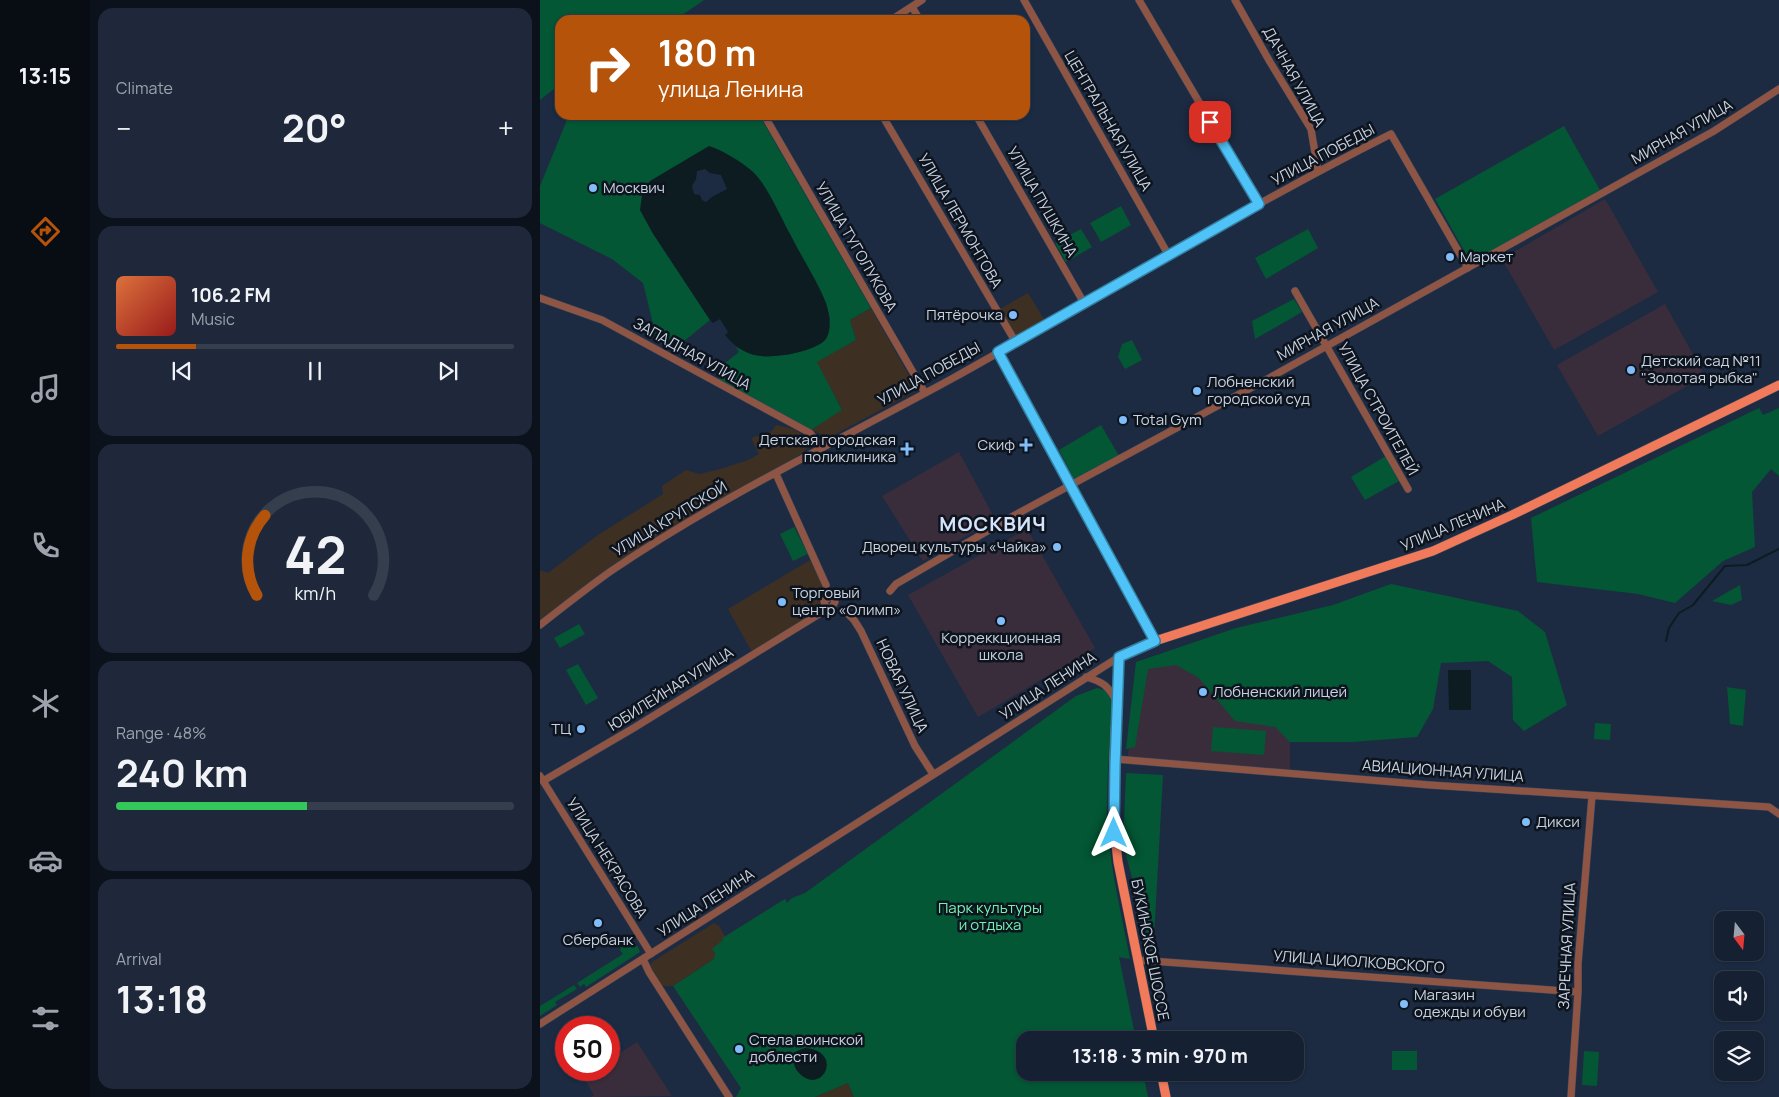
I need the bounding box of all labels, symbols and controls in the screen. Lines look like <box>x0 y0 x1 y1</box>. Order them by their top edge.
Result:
street label: ДАЧНАЯ УЛИЦА <box>1258 23 1331 131</box>
text: 180 m <box>658 29 756 77</box>
icon: right <box>575 35 640 100</box>
street label: ЦЕНТРАЛЬНАЯ УЛИЦА <box>1060 47 1157 195</box>
text: 13:15 <box>19 61 71 91</box>
text: улица Ленина <box>658 74 804 104</box>
text: Climate <box>116 77 173 99</box>
street label: МИРНАЯ УЛИЦА <box>1627 94 1737 169</box>
text: 20° <box>282 101 347 153</box>
pin <box>1189 101 1231 143</box>
icon: arrive <box>1196 108 1224 136</box>
text: − <box>116 109 131 147</box>
text: + <box>498 109 514 147</box>
street label: УЛИЦА ПОБЕДЫ <box>1268 119 1378 191</box>
street label: УЛИЦА ПУШКИНА <box>1002 143 1083 261</box>
street label: УЛИЦА ЛЕРМОНТОВА <box>913 149 1008 293</box>
place label: Москвич <box>603 177 665 198</box>
street label: УЛИЦА ТУГОЛУКОВА <box>811 178 902 316</box>
marker: Москвич <box>587 182 599 194</box>
icon: directions <box>28 214 63 249</box>
place label: Маркет <box>1460 246 1514 267</box>
marker: Маркет <box>1444 251 1456 263</box>
text: 106.2 FM <box>191 282 271 308</box>
street label: МИРНАЯ УЛИЦА <box>1273 292 1383 365</box>
place label: Пятёрочка <box>926 304 1003 325</box>
text: Music <box>191 308 235 330</box>
marker: Пятёрочка <box>1007 309 1019 321</box>
street label: ЗАПАДНАЯ УЛИЦА <box>630 313 755 395</box>
street label: УЛИЦА ПОБЕДЫ <box>874 337 984 410</box>
street label: УЛИЦА СТРОИТЕЛЕЙ <box>1333 339 1424 479</box>
place label: Детский сад №11 "Золотая рыбка" <box>1641 350 1761 388</box>
icon: previous <box>168 357 196 385</box>
icon: pause <box>301 357 329 385</box>
icon: next <box>434 357 462 385</box>
marker: Детский сад №11 "Золотая рыбка" <box>1625 364 1637 376</box>
icon: music <box>28 371 63 406</box>
place label: Лобненский городской суд <box>1207 371 1310 409</box>
marker: Лобненский городской суд <box>1191 385 1203 397</box>
place label: Total Gym <box>1133 409 1202 430</box>
marker: Total Gym <box>1117 414 1129 426</box>
place label: Детская городская поликлиника <box>759 429 896 467</box>
place label: Скиф <box>977 434 1015 455</box>
marker: Скиф <box>1019 438 1033 452</box>
marker: Детская городская поликлиника <box>900 442 914 456</box>
street label: УЛИЦА КРУПСКОЙ <box>609 476 731 561</box>
street label: УЛИЦА ЛЕНИНА <box>1397 493 1509 556</box>
district label: МОСКВИЧ <box>939 510 1047 537</box>
text: 42 <box>284 519 346 590</box>
icon: phone <box>28 528 63 563</box>
place label: Дворец культуры «Чайка» <box>862 536 1047 557</box>
marker: Дворец культуры «Чайка» <box>1051 541 1063 553</box>
text: km/h <box>294 581 336 605</box>
place label: Торговый центр «Олимп» <box>792 582 901 620</box>
marker: Торговый центр «Олимп» <box>776 596 788 608</box>
marker: Корреккционная школа <box>995 615 1007 627</box>
place label: Корреккционная школа <box>941 627 1061 665</box>
street label: НОВАЯ УЛИЦА <box>871 635 934 737</box>
street label: ЮБИЛЕЙНАЯ УЛИЦА <box>604 641 738 736</box>
street label: УЛИЦА ЛЕНИНА <box>995 646 1101 725</box>
place label: Лобненский лицей <box>1213 681 1347 702</box>
icon: climate <box>28 686 63 721</box>
marker: Лобненский лицей <box>1197 686 1209 698</box>
place label: ТЦ <box>551 718 571 739</box>
text: Range · 48% <box>116 722 206 744</box>
marker: ТЦ <box>575 723 587 735</box>
text: 240 km <box>116 746 248 798</box>
street label: АВИАЦИОННАЯ УЛИЦА <box>1361 754 1525 787</box>
street label: УЛИЦА НЕКРАСОВА <box>562 794 653 922</box>
position arrow <box>1087 806 1139 858</box>
place label: Дикси <box>1536 811 1580 832</box>
marker: Дикси <box>1520 816 1532 828</box>
icon: car <box>28 843 63 878</box>
street label: УЛИЦА ЛЕНИНА <box>653 863 759 942</box>
street label: БУКИНСКОЕ ШОССЕ <box>1126 877 1175 1023</box>
street label: ЗАРЕЧНАЯ УЛИЦА <box>1553 881 1580 1010</box>
park label: Парк культуры и отдыха <box>938 897 1042 935</box>
north arrow <box>1714 911 1764 961</box>
map controls <box>1714 911 1764 1081</box>
marker: Сбербанк <box>592 917 604 929</box>
place label: Сбербанк <box>563 929 634 950</box>
street label: УЛИЦА ЦИОЛКОВСКОГО <box>1273 945 1446 978</box>
text: Arrival <box>116 948 162 970</box>
button: sound <box>1714 971 1764 1021</box>
text: 13:18 <box>116 972 208 1024</box>
place label: Магазин одежды и обуви <box>1414 984 1526 1022</box>
marker: Магазин одежды и обуви <box>1398 998 1410 1010</box>
icon: filters <box>28 1001 63 1036</box>
speed limit sign: 50 <box>555 1016 620 1081</box>
place label: Стела воинской доблести <box>749 1029 863 1067</box>
button: layers <box>1714 1031 1764 1081</box>
marker: Стела воинской доблести <box>733 1043 745 1055</box>
text: 13:18 · 3 min · 970 m <box>1072 1043 1248 1069</box>

